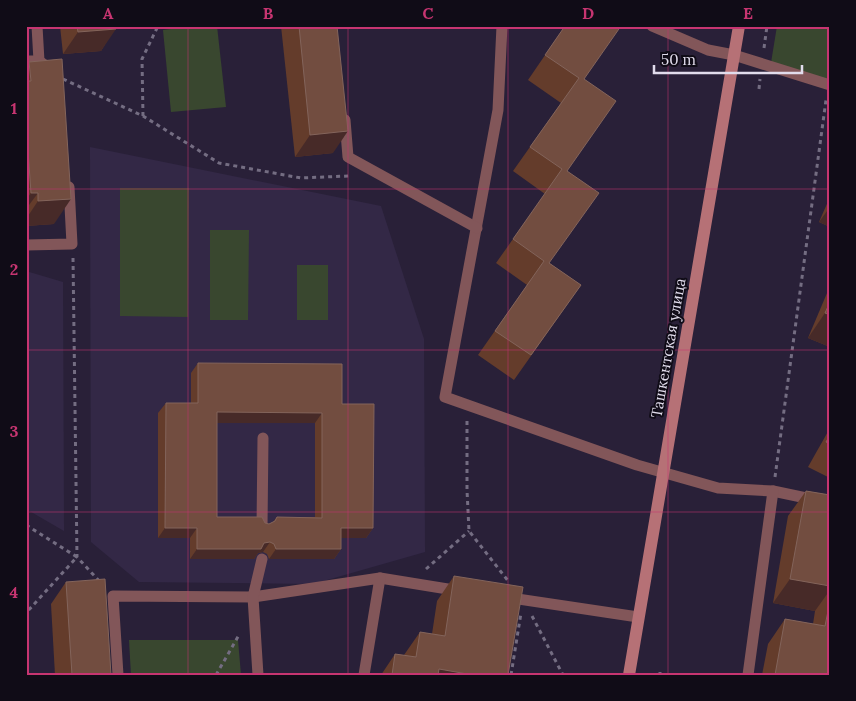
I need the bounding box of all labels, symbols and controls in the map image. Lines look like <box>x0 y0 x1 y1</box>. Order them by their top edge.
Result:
text: A <box>103 3 114 23</box>
text: B <box>263 3 274 23</box>
text: C <box>422 3 434 23</box>
text: D <box>582 3 594 23</box>
text: E <box>743 3 753 23</box>
scale bar <box>654 42 801 74</box>
text: 50 m <box>661 50 696 69</box>
text: 1 <box>11 98 17 118</box>
text: 2 <box>10 259 18 279</box>
street label: Ташкентская улица <box>646 277 690 419</box>
text: 3 <box>10 421 19 441</box>
text: 4 <box>10 582 19 602</box>

